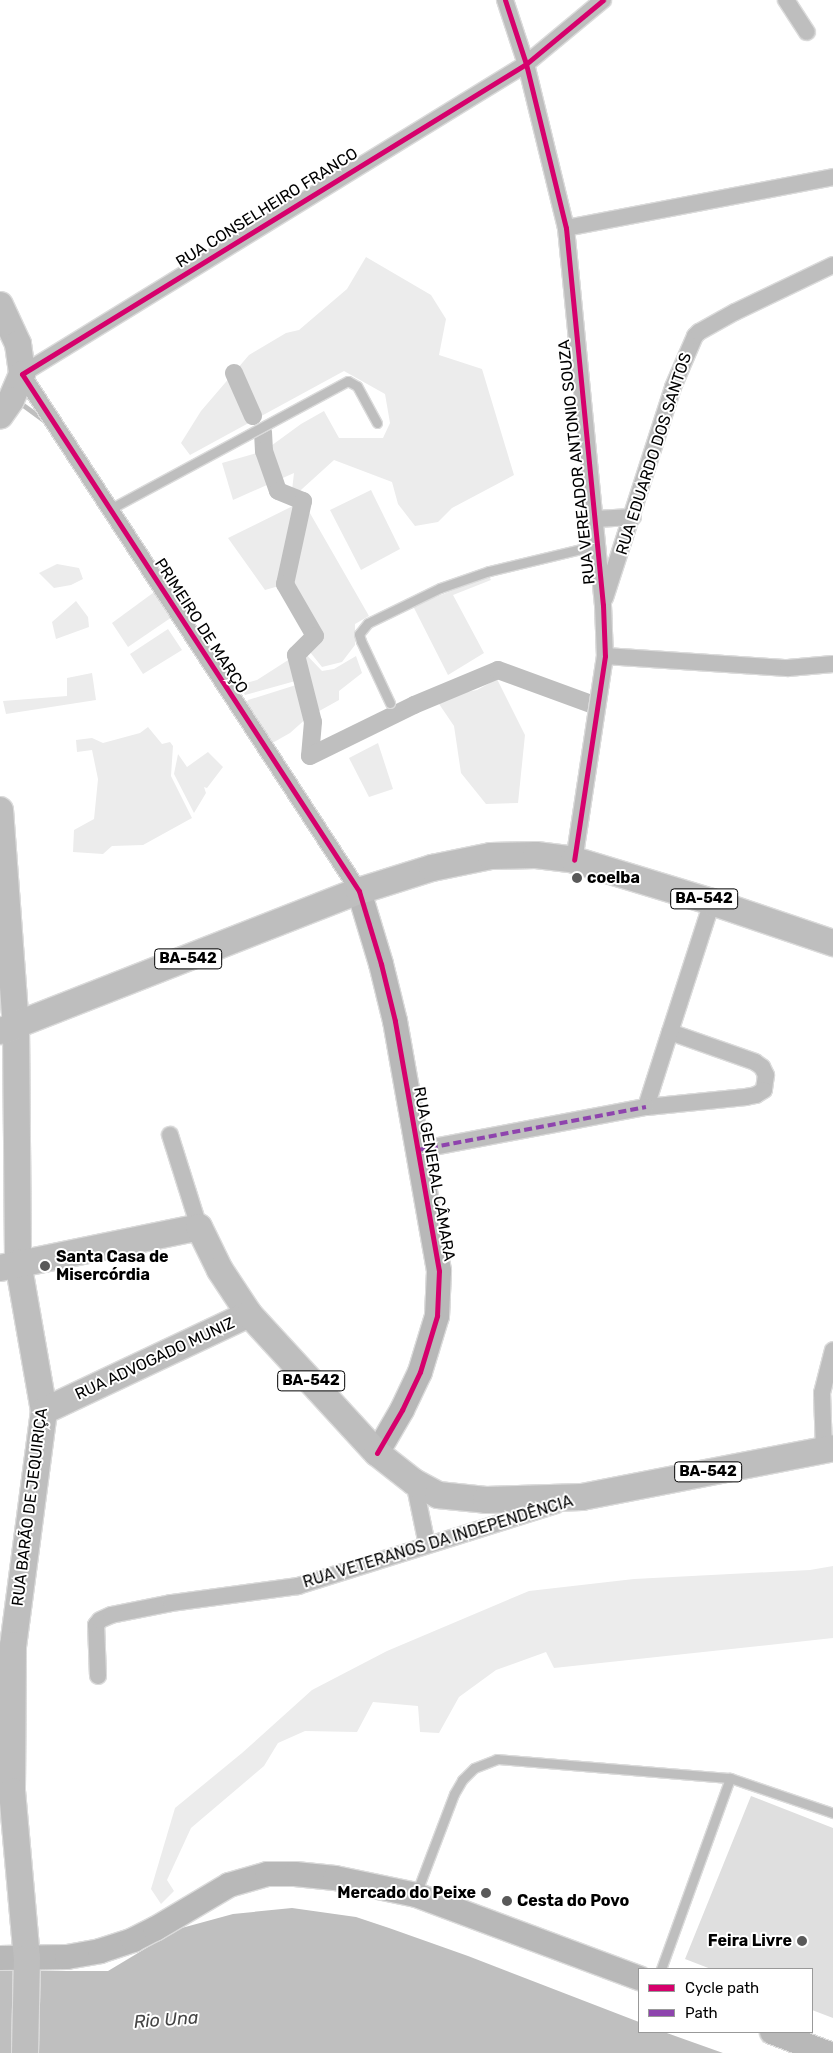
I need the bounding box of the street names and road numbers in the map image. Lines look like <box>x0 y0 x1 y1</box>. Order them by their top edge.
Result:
street label: RUA CONSELHEIRO FRANCO <box>172 144 362 272</box>
street label: RUA VEREADOR ANTONIO SOUZA <box>555 338 599 586</box>
street label: RUA EDUARDO DOS SANTOS <box>612 350 696 558</box>
street label: PRIMEIRO DE MARÇO <box>150 555 252 697</box>
road number: BA-542 <box>669 886 739 912</box>
road number: BA-542 <box>153 946 223 972</box>
street label: RUA GENERAL CÂMARA <box>409 1085 459 1263</box>
street label: RUA ADVOGADO MUNIZ <box>72 1313 238 1405</box>
road number: BA-542 <box>276 1368 346 1394</box>
street label: RUA BARÃO DE JEQUIRIÇA <box>8 1407 52 1607</box>
road number: BA-542 <box>673 1460 743 1484</box>
street label: RUA VETERANOS DA INDEPENDÊNCIA <box>300 1492 576 1592</box>

